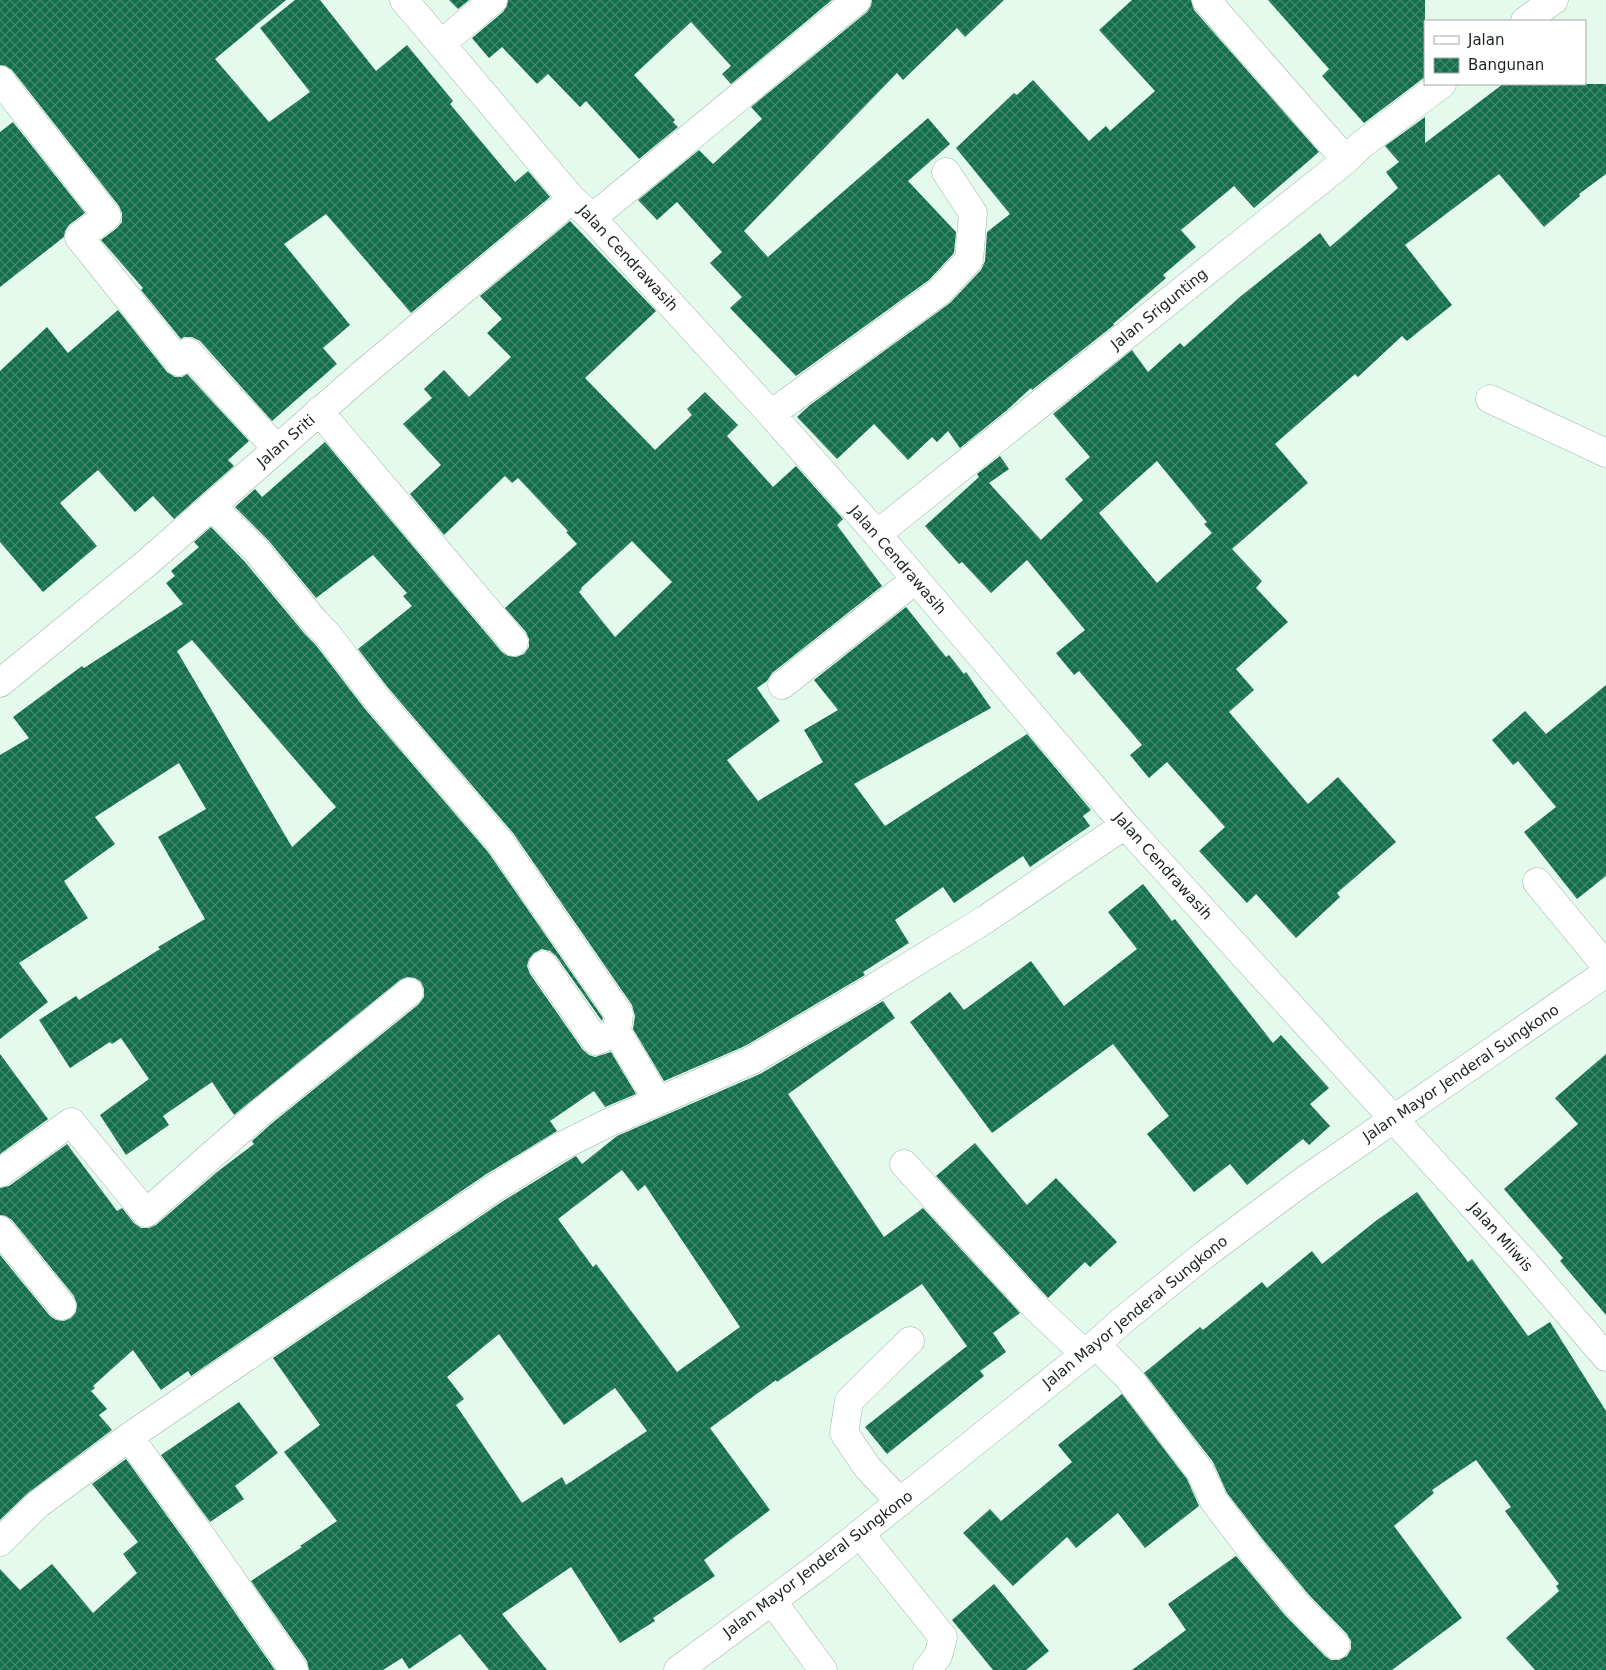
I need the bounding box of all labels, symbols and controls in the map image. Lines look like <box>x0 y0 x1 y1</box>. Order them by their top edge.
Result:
legend <box>1424 20 1586 85</box>
text: Jalan <box>1467 31 1504 49</box>
text: Bangunan <box>1468 56 1544 74</box>
street label: Jalan Cendrawasih <box>574 201 682 315</box>
street label: Jalan Srigunting <box>1106 265 1211 354</box>
street label: Jalan Sriti <box>252 411 319 472</box>
street label: Jalan Cendrawasih <box>845 501 950 618</box>
street label: Jalan Cendrawasih <box>1109 808 1216 923</box>
street label: Jalan Mayor Jenderal Sungkono <box>1359 1000 1562 1146</box>
street label: Jalan Mliwis <box>1465 1198 1537 1275</box>
street label: Jalan Mayor Jenderal Sungkono <box>1038 1232 1231 1393</box>
street label: Jalan Mayor Jenderal Sungkono <box>719 1487 916 1642</box>

